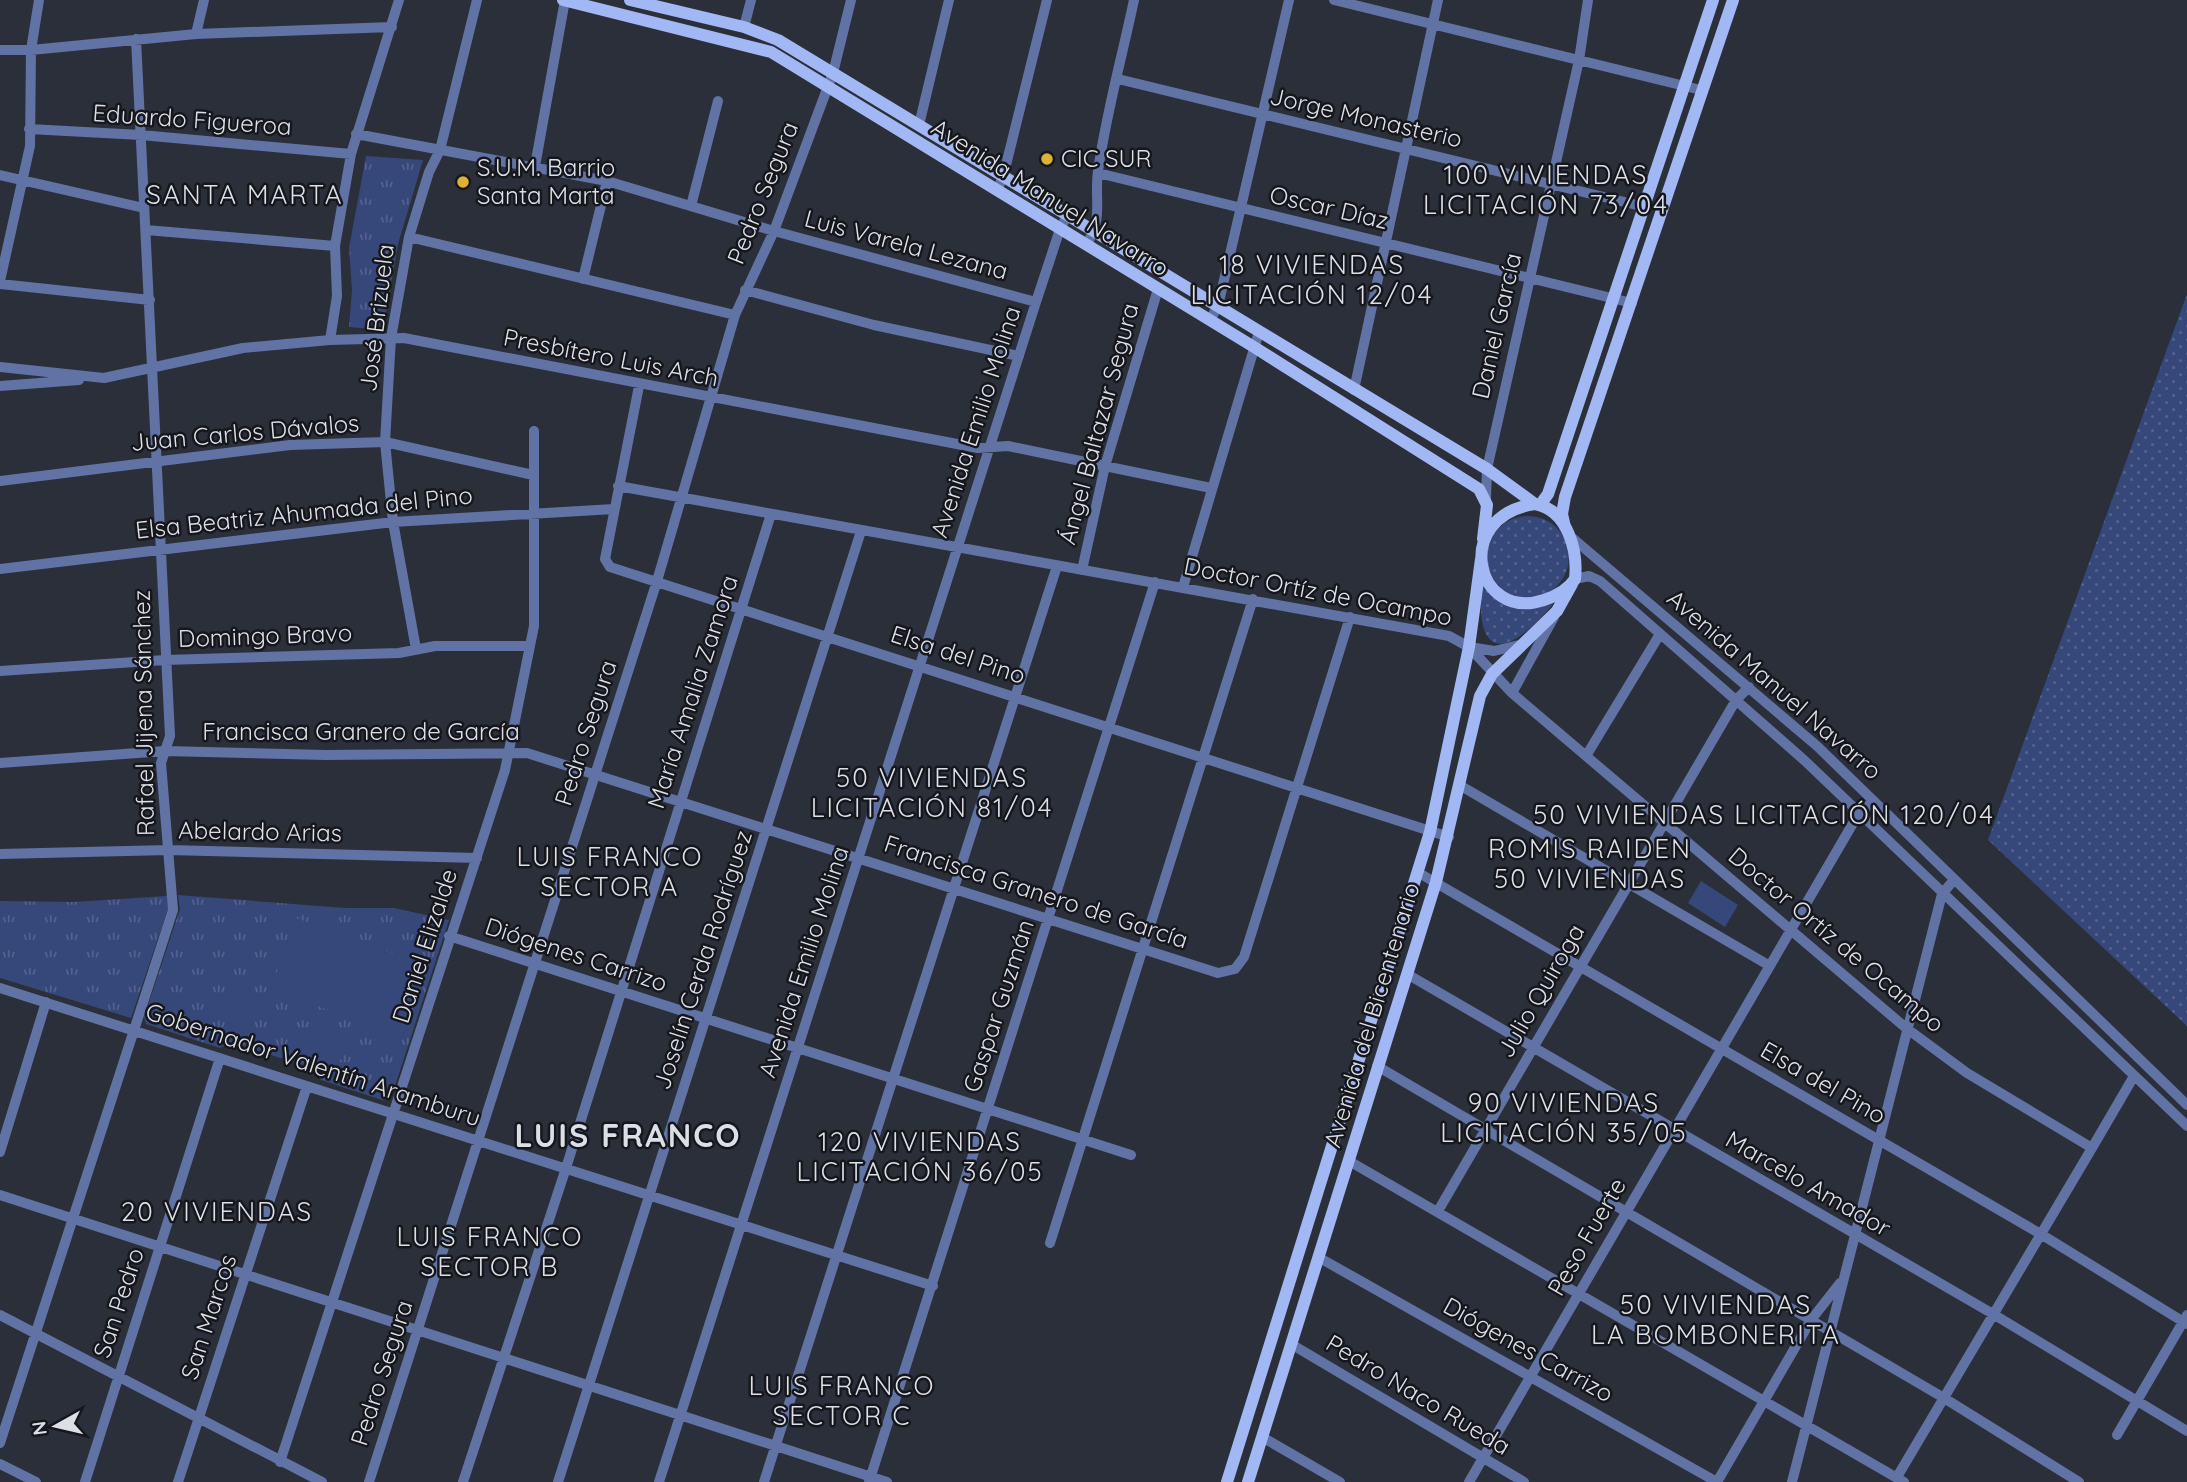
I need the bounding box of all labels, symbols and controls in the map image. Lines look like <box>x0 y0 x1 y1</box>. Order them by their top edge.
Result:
street label: Jorge Monasterio <box>1267 80 1465 154</box>
street label: Eduardo Figueroa <box>92 97 293 141</box>
street label: Avenida Manuel Navarro <box>926 112 1175 283</box>
street label: Pedro Segura <box>720 117 804 268</box>
place label: CIC SUR <box>1061 143 1152 173</box>
marker: CIC SUR <box>1039 151 1055 167</box>
place label: S.U.M. Barrio Santa Marta <box>477 152 615 210</box>
district label: 100 VIVIENDAS LICITACIÓN 73/04 <box>1423 158 1669 221</box>
marker: S.U.M. Barrio Santa Marta <box>455 174 471 190</box>
district label: SANTA MARTA <box>146 178 344 211</box>
street label: Oscar Díaz <box>1267 179 1391 235</box>
street label: Luis Varela Lezana <box>801 202 1011 286</box>
street label: José Brizuela <box>352 242 400 393</box>
district label: 18 VIVIENDAS LICITACIÓN 12/04 <box>1190 248 1434 311</box>
street label: Daniel García <box>1465 250 1527 402</box>
street label: Ángel Baltazar Segura <box>1051 300 1145 548</box>
street label: Avenida Emilio Molina <box>923 302 1027 541</box>
street label: Presbítero Luis Arch <box>501 321 721 393</box>
street label: Juan Carlos Dávalos <box>129 407 360 457</box>
street label: Elsa Beatriz Ahumada del Pino <box>134 479 474 545</box>
street label: Doctor Ortíz de Ocampo <box>1181 550 1455 632</box>
street label: María Amalia Zamora <box>640 571 744 812</box>
street label: Avenida Manuel Navarro <box>1661 583 1888 786</box>
street label: Rafael Jijena Sánchez <box>126 590 160 836</box>
street label: Domingo Bravo <box>177 617 353 653</box>
street label: Elsa del Pino <box>887 618 1029 690</box>
street label: Pedro Segura <box>547 656 623 809</box>
street label: Francisca Granero de García <box>202 716 520 746</box>
district label: 50 VIVIENDAS LICITACIÓN 81/04 <box>811 761 1053 824</box>
district label: 50 VIVIENDAS LICITACIÓN 120/04 <box>1533 798 1995 831</box>
street label: Abelardo Arias <box>178 815 342 847</box>
street label: Joselín Cerda Rodríguez <box>646 826 758 1093</box>
street label: Francisca Granero de García <box>881 828 1192 954</box>
district label: ROMIS RAIDEN 50 VIVIENDAS <box>1488 832 1692 895</box>
district label: LUIS FRANCO SECTOR A <box>517 840 703 903</box>
street label: Doctor Ortíz de Ocampo <box>1723 840 1951 1038</box>
street label: Avenida Emilio Molina <box>751 842 855 1081</box>
street label: Daniel Elizalde <box>385 865 463 1026</box>
street label: Avenida del Bicentenario <box>1316 879 1426 1151</box>
street label: Diógenes Carrizo <box>481 910 671 998</box>
street label: Gaspar Guzmán <box>956 916 1040 1096</box>
street label: Julio Quiroga <box>1490 918 1590 1063</box>
street label: Gobernador Valentín Aramburu <box>142 996 485 1132</box>
street label: Elsa del Pino <box>1756 1034 1891 1130</box>
district label: 90 VIVIENDAS LICITACIÓN 35/05 <box>1440 1086 1688 1149</box>
district label: LUIS FRANCO <box>514 1115 742 1155</box>
street label: Marcelo Amador <box>1721 1124 1896 1243</box>
district label: 120 VIVIENDAS LICITACIÓN 36/05 <box>796 1125 1044 1188</box>
street label: Peso Fuerte <box>1540 1172 1632 1301</box>
district label: 20 VIVIENDAS <box>121 1195 313 1228</box>
district label: LUIS FRANCO SECTOR B <box>397 1220 583 1283</box>
street label: San Pedro <box>86 1244 150 1361</box>
street label: San Marcos <box>174 1250 242 1383</box>
district label: 50 VIVIENDAS LA BOMBONERITA <box>1591 1288 1841 1351</box>
street label: Diógenes Carrizo <box>1438 1290 1619 1408</box>
street label: Pedro Segura <box>343 1296 419 1449</box>
street label: Pedro Naco Rueda <box>1321 1327 1516 1461</box>
district label: LUIS FRANCO SECTOR C <box>749 1369 935 1432</box>
north arrow <box>21 1391 91 1461</box>
text: N <box>26 1420 52 1437</box>

